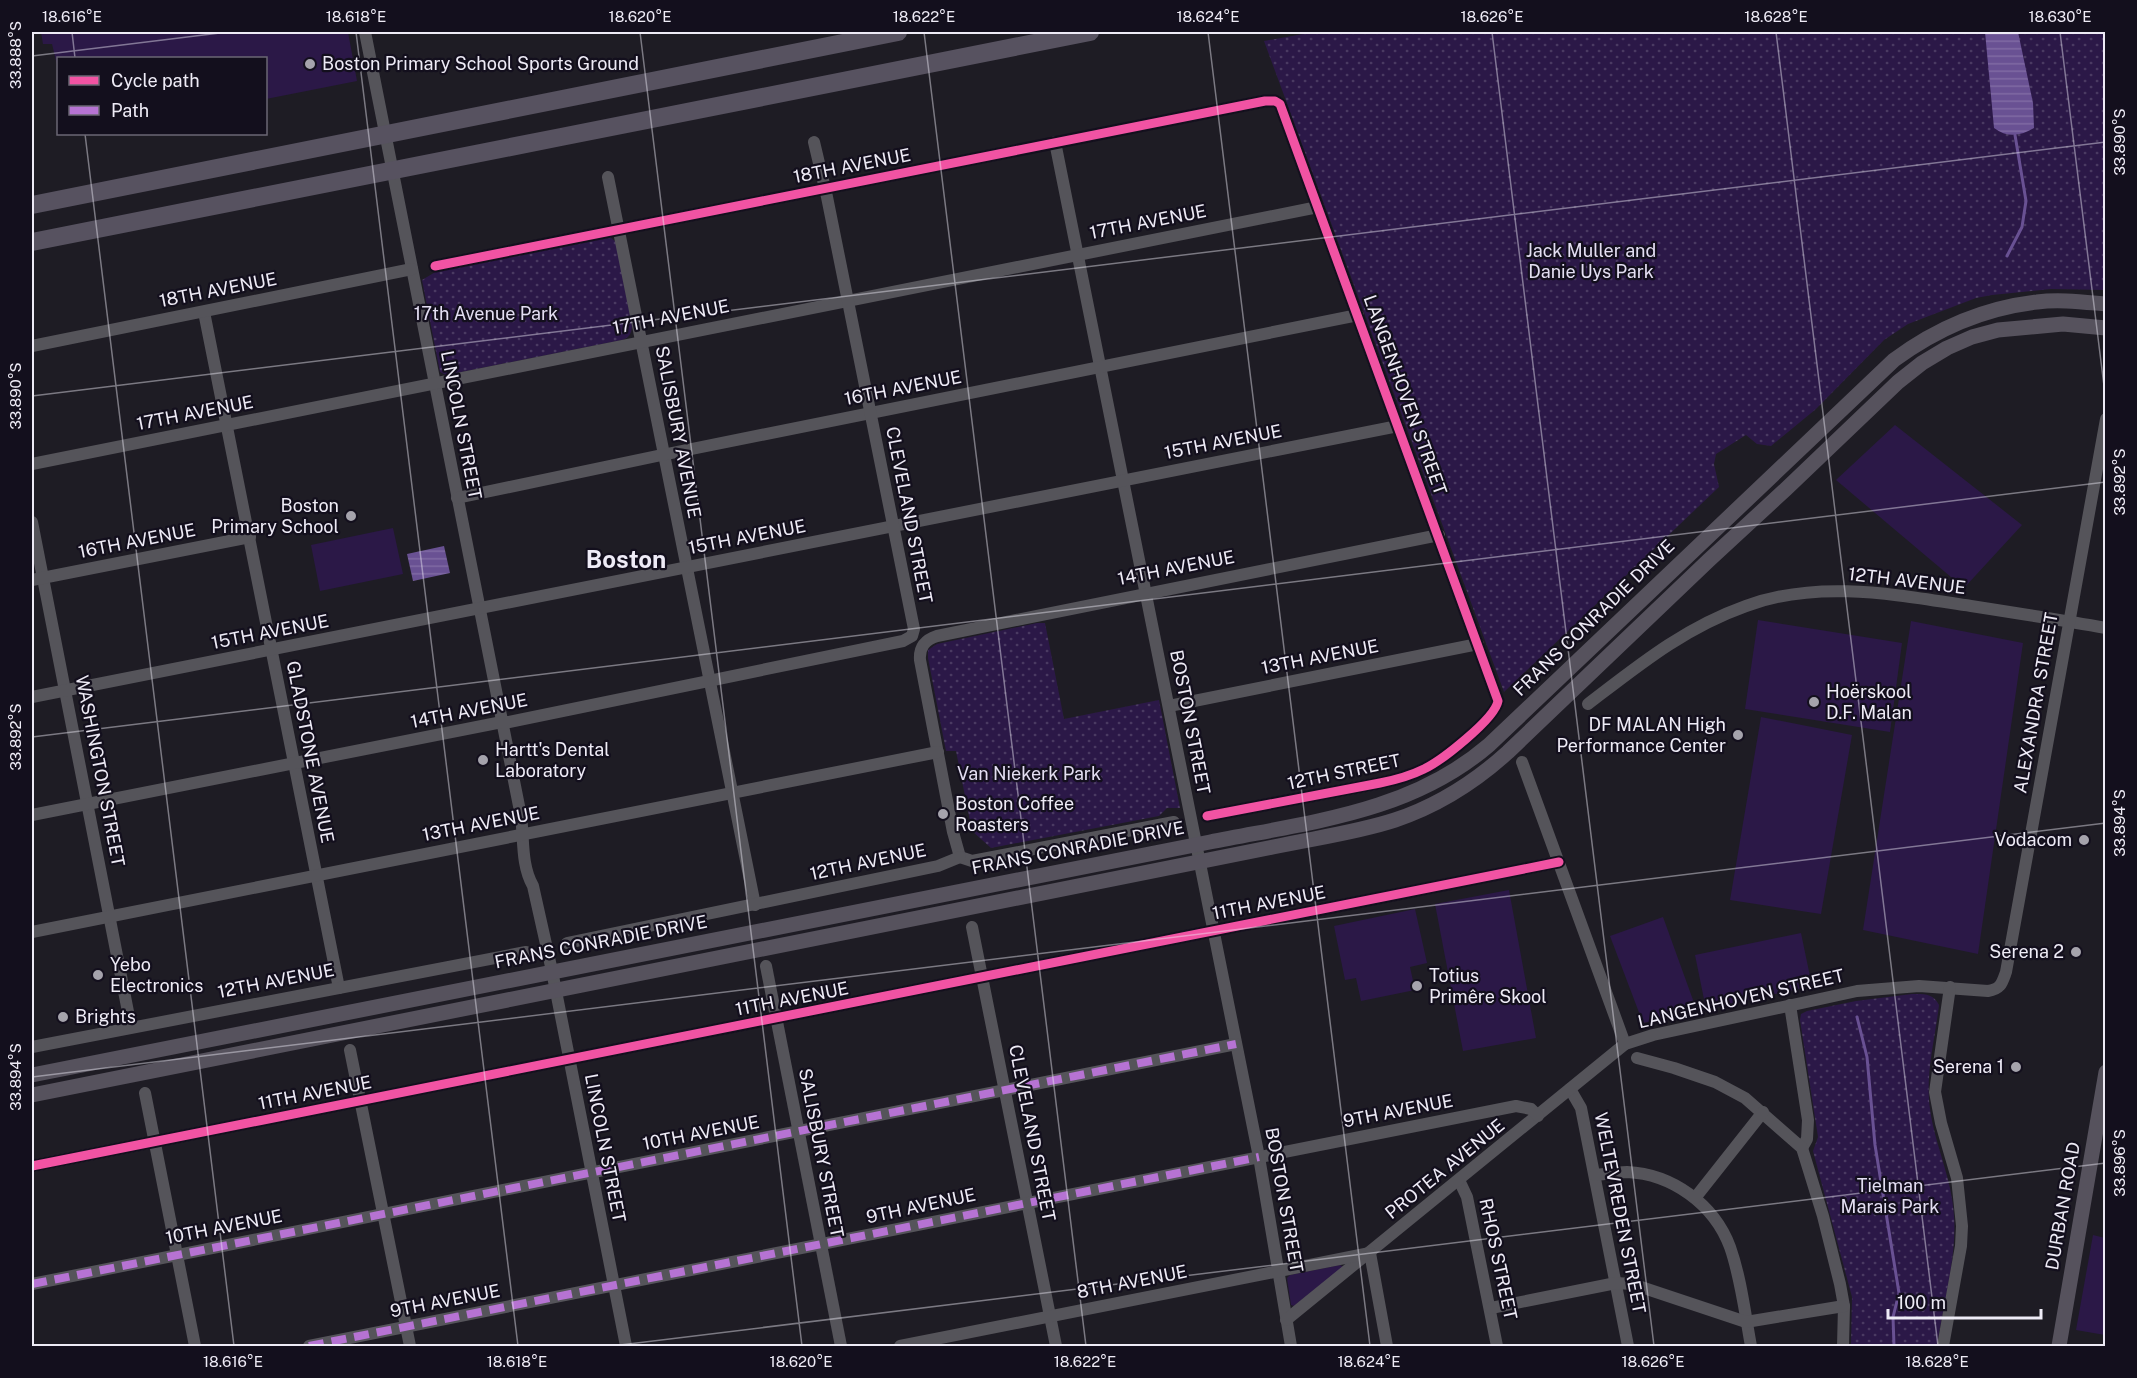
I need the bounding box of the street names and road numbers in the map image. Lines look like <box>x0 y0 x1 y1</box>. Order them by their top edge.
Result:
street label: 18TH AVENUE <box>791 144 912 187</box>
street label: 17TH AVENUE <box>1088 200 1208 243</box>
street label: 18TH AVENUE <box>157 268 278 311</box>
street label: LANGENHOVEN STREET <box>1359 292 1452 498</box>
street label: 17TH AVENUE <box>611 295 731 338</box>
street label: SALISBURY AVENUE <box>651 344 706 520</box>
street label: LINCOLN STREET <box>437 349 486 501</box>
street label: 16TH AVENUE <box>843 366 963 409</box>
street label: 17TH AVENUE <box>135 391 255 434</box>
street label: 15TH AVENUE <box>1162 420 1283 463</box>
street label: CLEVELAND STREET <box>882 425 937 605</box>
street label: 15TH AVENUE <box>686 515 807 558</box>
street label: 16TH AVENUE <box>77 519 197 562</box>
street label: FRANS CONRADIE DRIVE <box>1509 535 1679 700</box>
street label: 14TH AVENUE <box>1116 546 1236 589</box>
street label: 12TH AVENUE <box>1847 563 1967 598</box>
street label: 15TH AVENUE <box>209 610 330 653</box>
street label: ALEXANDRA STREET <box>2009 610 2062 795</box>
street label: 13TH AVENUE <box>1260 635 1380 678</box>
street label: BOSTON STREET <box>1166 648 1215 796</box>
street label: GLADSTONE AVENUE <box>283 659 338 845</box>
street label: WASHINGTON STREET <box>72 674 129 869</box>
street label: 14TH AVENUE <box>409 689 529 732</box>
street label: 12TH STREET <box>1285 749 1403 794</box>
street label: 13TH AVENUE <box>421 802 541 845</box>
street label: FRANS CONRADIE DRIVE <box>970 817 1186 878</box>
street label: 12TH AVENUE <box>808 839 928 884</box>
street label: 11TH AVENUE <box>1211 881 1327 924</box>
street label: FRANS CONRADIE DRIVE <box>493 911 709 972</box>
street label: 12TH AVENUE <box>216 959 336 1002</box>
street label: LANGENHOVEN STREET <box>1636 964 1846 1032</box>
street label: 11TH AVENUE <box>734 977 850 1020</box>
street label: CLEVELAND STREET <box>1005 1043 1060 1223</box>
street label: SALISBURY STREET <box>795 1067 848 1240</box>
street label: 11TH AVENUE <box>257 1071 373 1114</box>
street label: LINCOLN STREET <box>581 1072 630 1224</box>
street label: 9TH AVENUE <box>1341 1090 1455 1131</box>
street label: 10TH AVENUE <box>641 1111 761 1154</box>
street label: WELTEVREDEN STREET <box>1591 1111 1650 1316</box>
street label: PROTEA AVENUE <box>1381 1114 1508 1223</box>
street label: BOSTON STREET <box>1261 1126 1308 1274</box>
street label: DURBAN ROAD <box>2041 1140 2084 1272</box>
street label: 9TH AVENUE <box>864 1184 978 1227</box>
street label: RHOS STREET <box>1475 1196 1522 1322</box>
street label: 10TH AVENUE <box>164 1205 284 1248</box>
street label: 8TH AVENUE <box>1075 1261 1189 1302</box>
street label: 9TH AVENUE <box>388 1280 502 1321</box>

